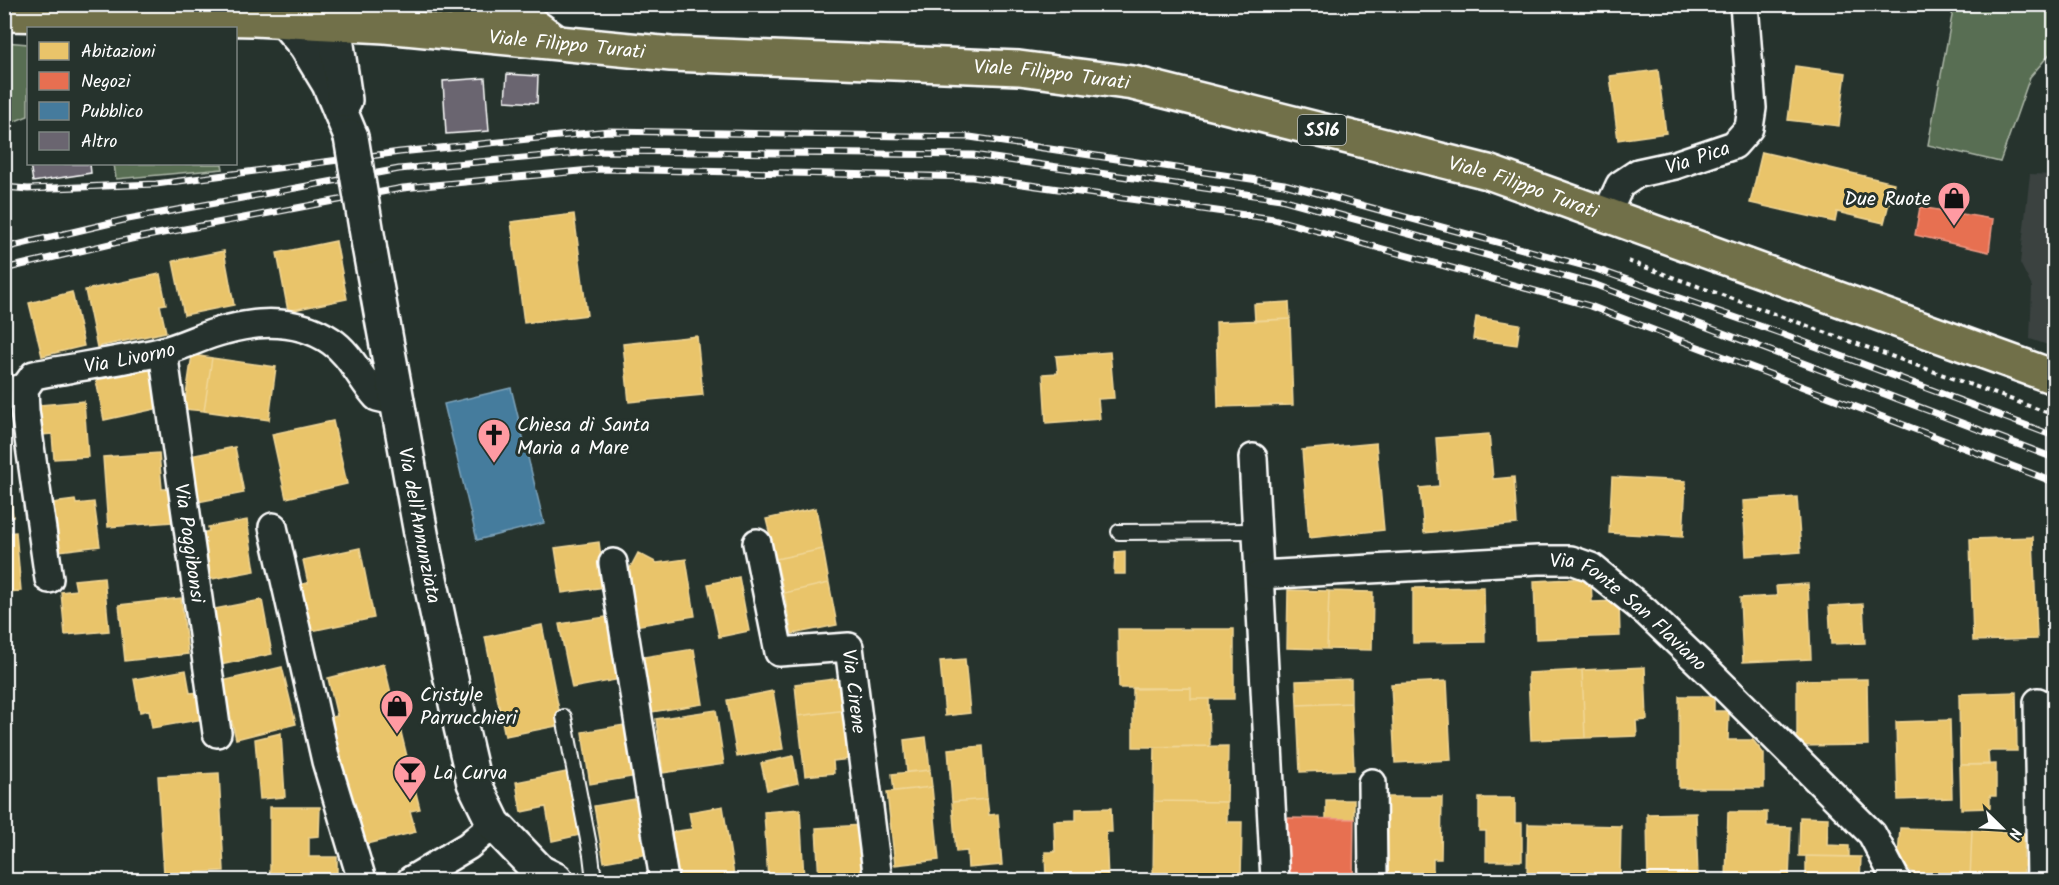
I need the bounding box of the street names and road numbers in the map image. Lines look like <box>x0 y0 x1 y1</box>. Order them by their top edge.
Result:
street label: Viale Filippo Turati <box>487 22 647 69</box>
street label: Viale Filippo Turati <box>973 52 1133 101</box>
road number: SS16 <box>1298 115 1346 145</box>
street label: Via Pica <box>1663 133 1735 185</box>
street label: Viale Filippo Turati <box>1445 149 1603 229</box>
street label: Via Livorno <box>82 335 180 384</box>
street label: Via dell'Annunziata <box>388 445 449 607</box>
street label: Via Poggibonsi <box>164 482 213 606</box>
street label: Via Fonte San Flaviano <box>1550 546 1714 680</box>
street label: Via Cirene <box>831 647 874 736</box>

